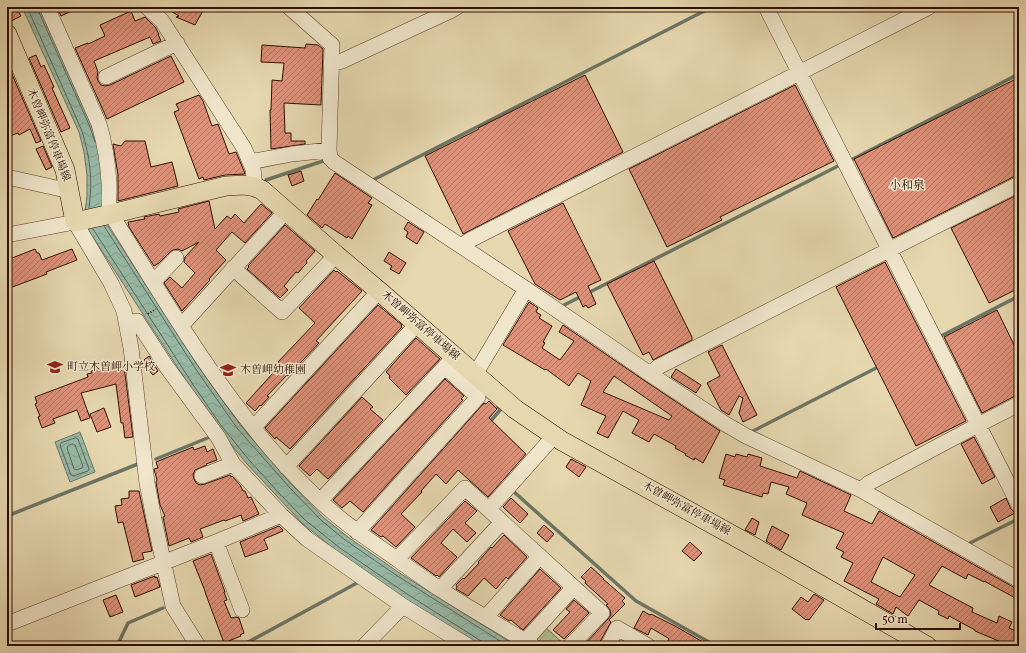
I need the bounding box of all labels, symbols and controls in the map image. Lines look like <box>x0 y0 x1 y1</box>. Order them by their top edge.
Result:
street label: 木曽岬弥富停車場線 <box>23 86 73 184</box>
district label: 小和泉 <box>889 178 925 194</box>
street label: 木曽岬弥富停車場線 <box>378 288 462 364</box>
school or university icon: 町立木曽岬小学校 <box>46 358 64 376</box>
place label: 町立木曽岬小学校 <box>67 360 155 375</box>
school or university icon: 木曽岬幼稚園 <box>219 361 237 379</box>
place label: 木曽岬幼稚園 <box>240 363 306 378</box>
street label: 木曽岬弥富停車場線 <box>639 478 733 540</box>
scale bar <box>876 605 960 631</box>
text: 50 m <box>882 612 908 628</box>

